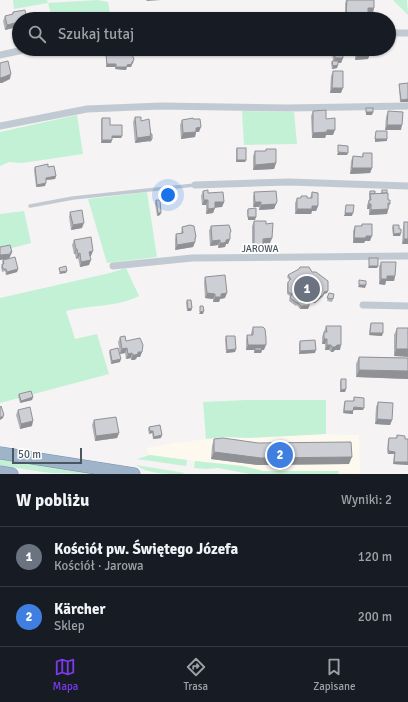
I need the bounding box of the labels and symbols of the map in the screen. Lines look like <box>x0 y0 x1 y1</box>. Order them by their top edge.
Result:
your location <box>158 185 178 205</box>
street label: JAROWA <box>241 243 279 255</box>
pin: 1 <box>294 274 320 304</box>
pin: 2 <box>267 440 293 470</box>
scale bar <box>12 446 82 465</box>

